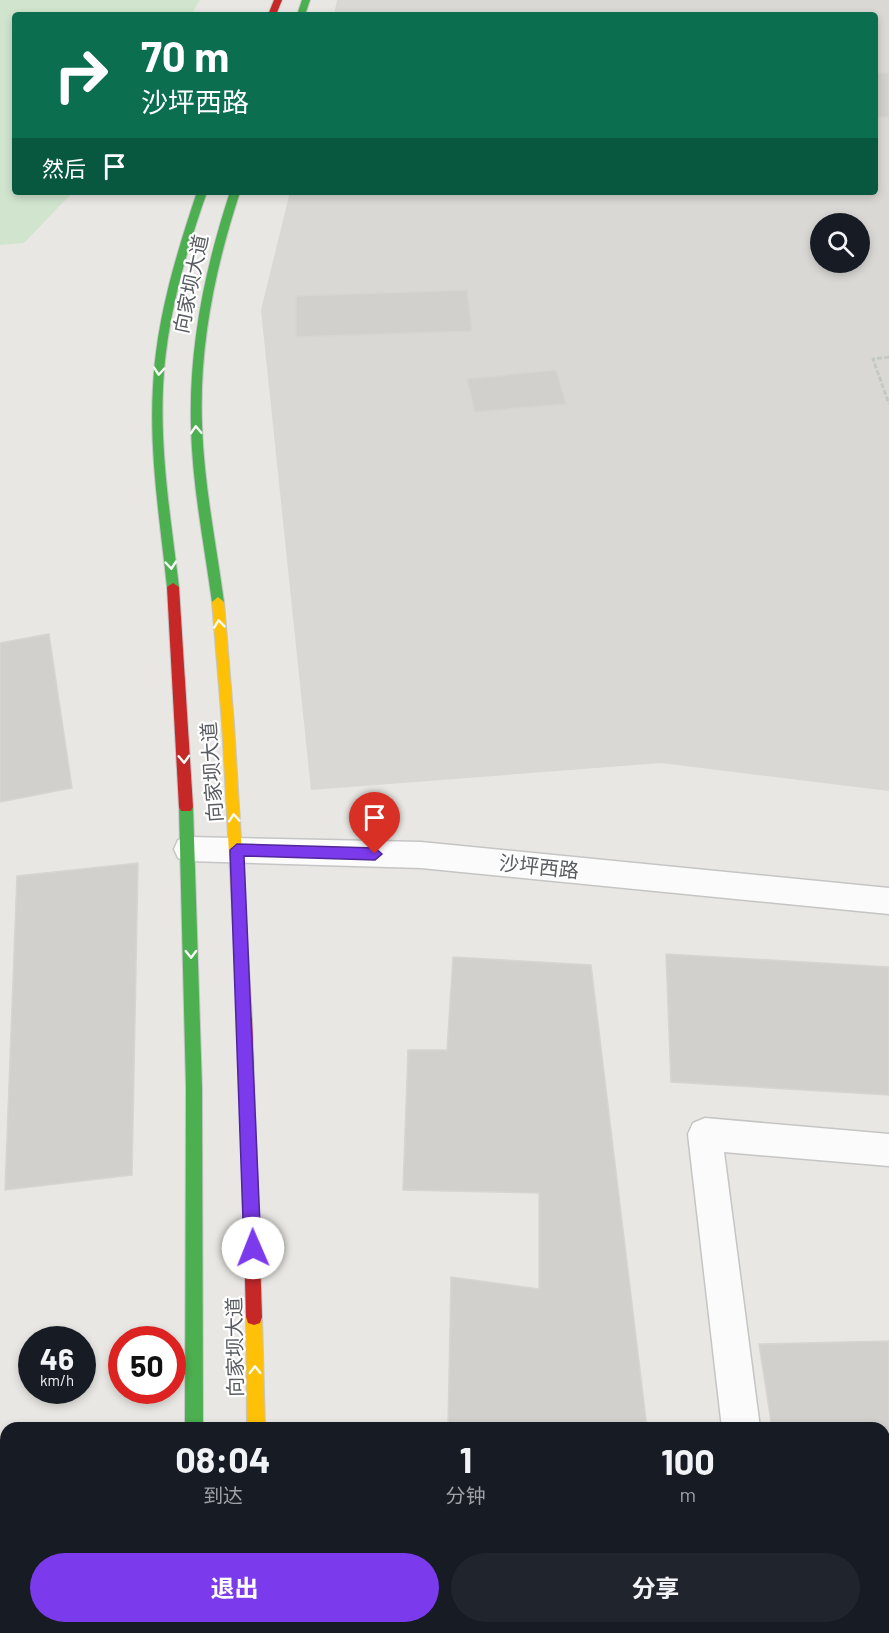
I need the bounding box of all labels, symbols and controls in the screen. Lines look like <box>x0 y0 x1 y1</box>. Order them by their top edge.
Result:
text: 70 m <box>141 30 229 80</box>
icon: right <box>42 36 120 114</box>
text: 沙坪西路 <box>141 85 249 117</box>
icon: arrive <box>98 150 131 183</box>
text: 然后 <box>42 155 86 181</box>
map controls <box>810 213 870 273</box>
button: search <box>810 213 870 273</box>
street label: 向家坝大道 <box>168 232 212 335</box>
one-way arrow <box>153 366 166 375</box>
one-way arrow <box>190 425 203 434</box>
one-way arrow <box>164 560 177 569</box>
one-way arrow <box>213 619 226 628</box>
street label: 向家坝大道 <box>196 721 226 823</box>
one-way arrow <box>178 755 191 764</box>
pin <box>349 792 400 854</box>
icon: arrive <box>358 801 391 834</box>
one-way arrow <box>228 813 241 822</box>
street label: 沙坪西路 <box>498 850 580 882</box>
one-way arrow <box>184 950 197 959</box>
position arrow <box>221 1216 285 1280</box>
street label: 向家坝大道 <box>221 1297 247 1397</box>
speed limit sign: 50 <box>108 1326 186 1404</box>
text: 46 <box>40 1340 74 1376</box>
one-way arrow <box>249 1365 262 1374</box>
text: km/h <box>40 1371 74 1389</box>
text: 08:04 <box>175 1437 271 1480</box>
text: 1 <box>459 1437 472 1480</box>
text: 100 <box>661 1439 715 1482</box>
text: m <box>680 1482 696 1506</box>
text: 到达 <box>203 1483 243 1507</box>
text: 分钟 <box>446 1483 486 1507</box>
button: 退出 <box>30 1553 439 1622</box>
button: 分享 <box>451 1553 860 1622</box>

